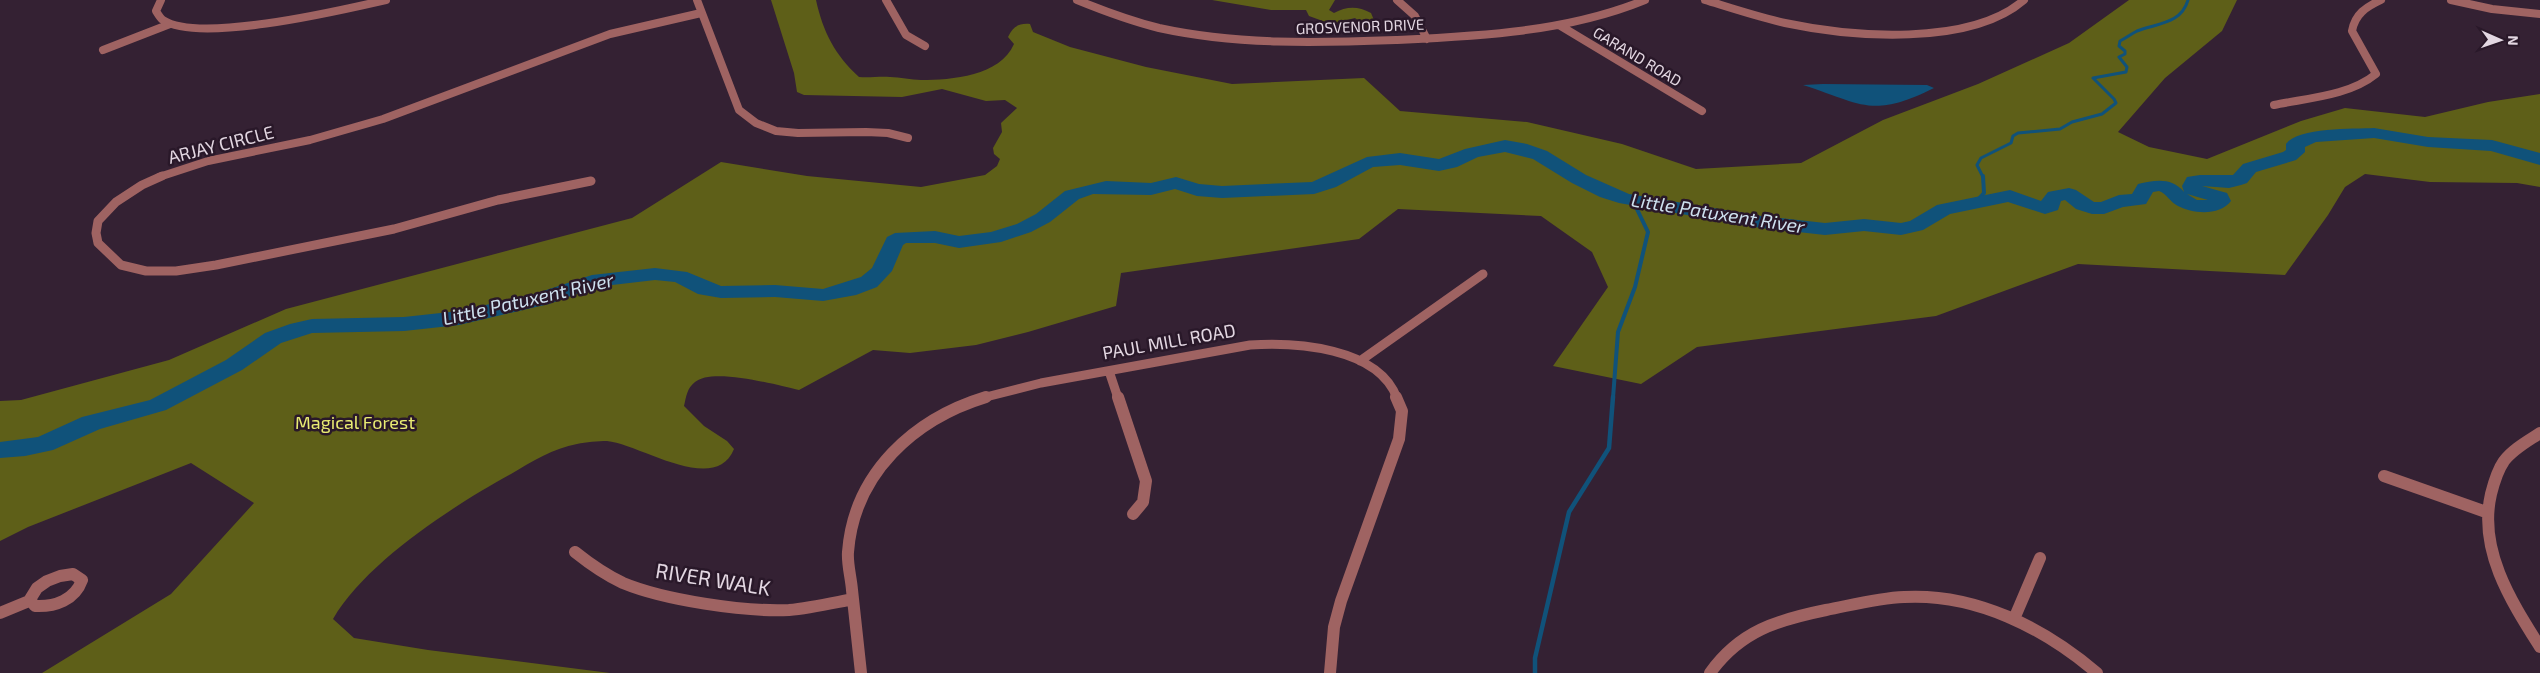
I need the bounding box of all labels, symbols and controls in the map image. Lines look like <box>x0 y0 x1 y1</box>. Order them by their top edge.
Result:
street label: GROSVENOR DRIVE <box>1295 15 1425 37</box>
north arrow <box>2475 15 2525 65</box>
street label: GARAND ROAD <box>1590 23 1685 90</box>
text: N <box>2505 35 2522 46</box>
street label: ARJAY CIRCLE <box>166 120 276 168</box>
water label: Little Patuxent River <box>1630 187 1807 238</box>
water label: Little Patuxent River <box>440 267 616 329</box>
street label: PAUL MILL ROAD <box>1101 318 1237 364</box>
park label: Magical Forest <box>295 411 415 433</box>
street label: RIVER WALK <box>654 557 773 600</box>

